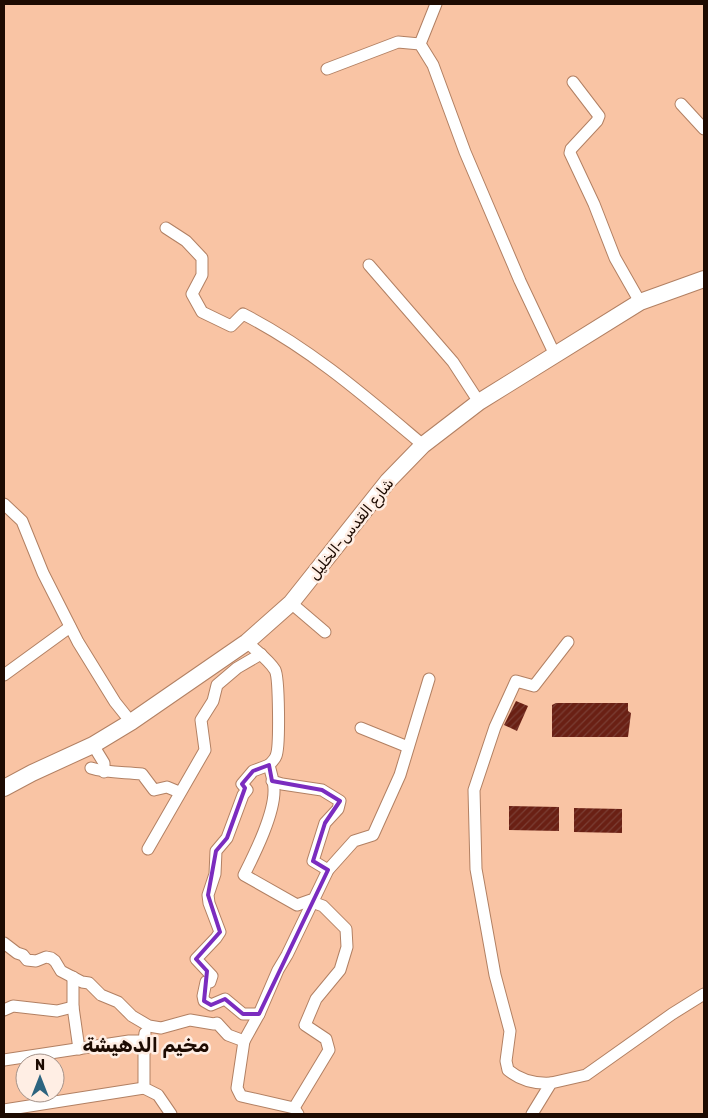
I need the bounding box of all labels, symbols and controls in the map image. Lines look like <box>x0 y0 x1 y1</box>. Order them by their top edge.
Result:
street label: شارع القدس-الخليل <box>305 475 399 585</box>
district label: مخيم الدهيشة <box>83 1033 209 1058</box>
north arrow <box>15 1053 65 1103</box>
text: N <box>35 1057 45 1074</box>

